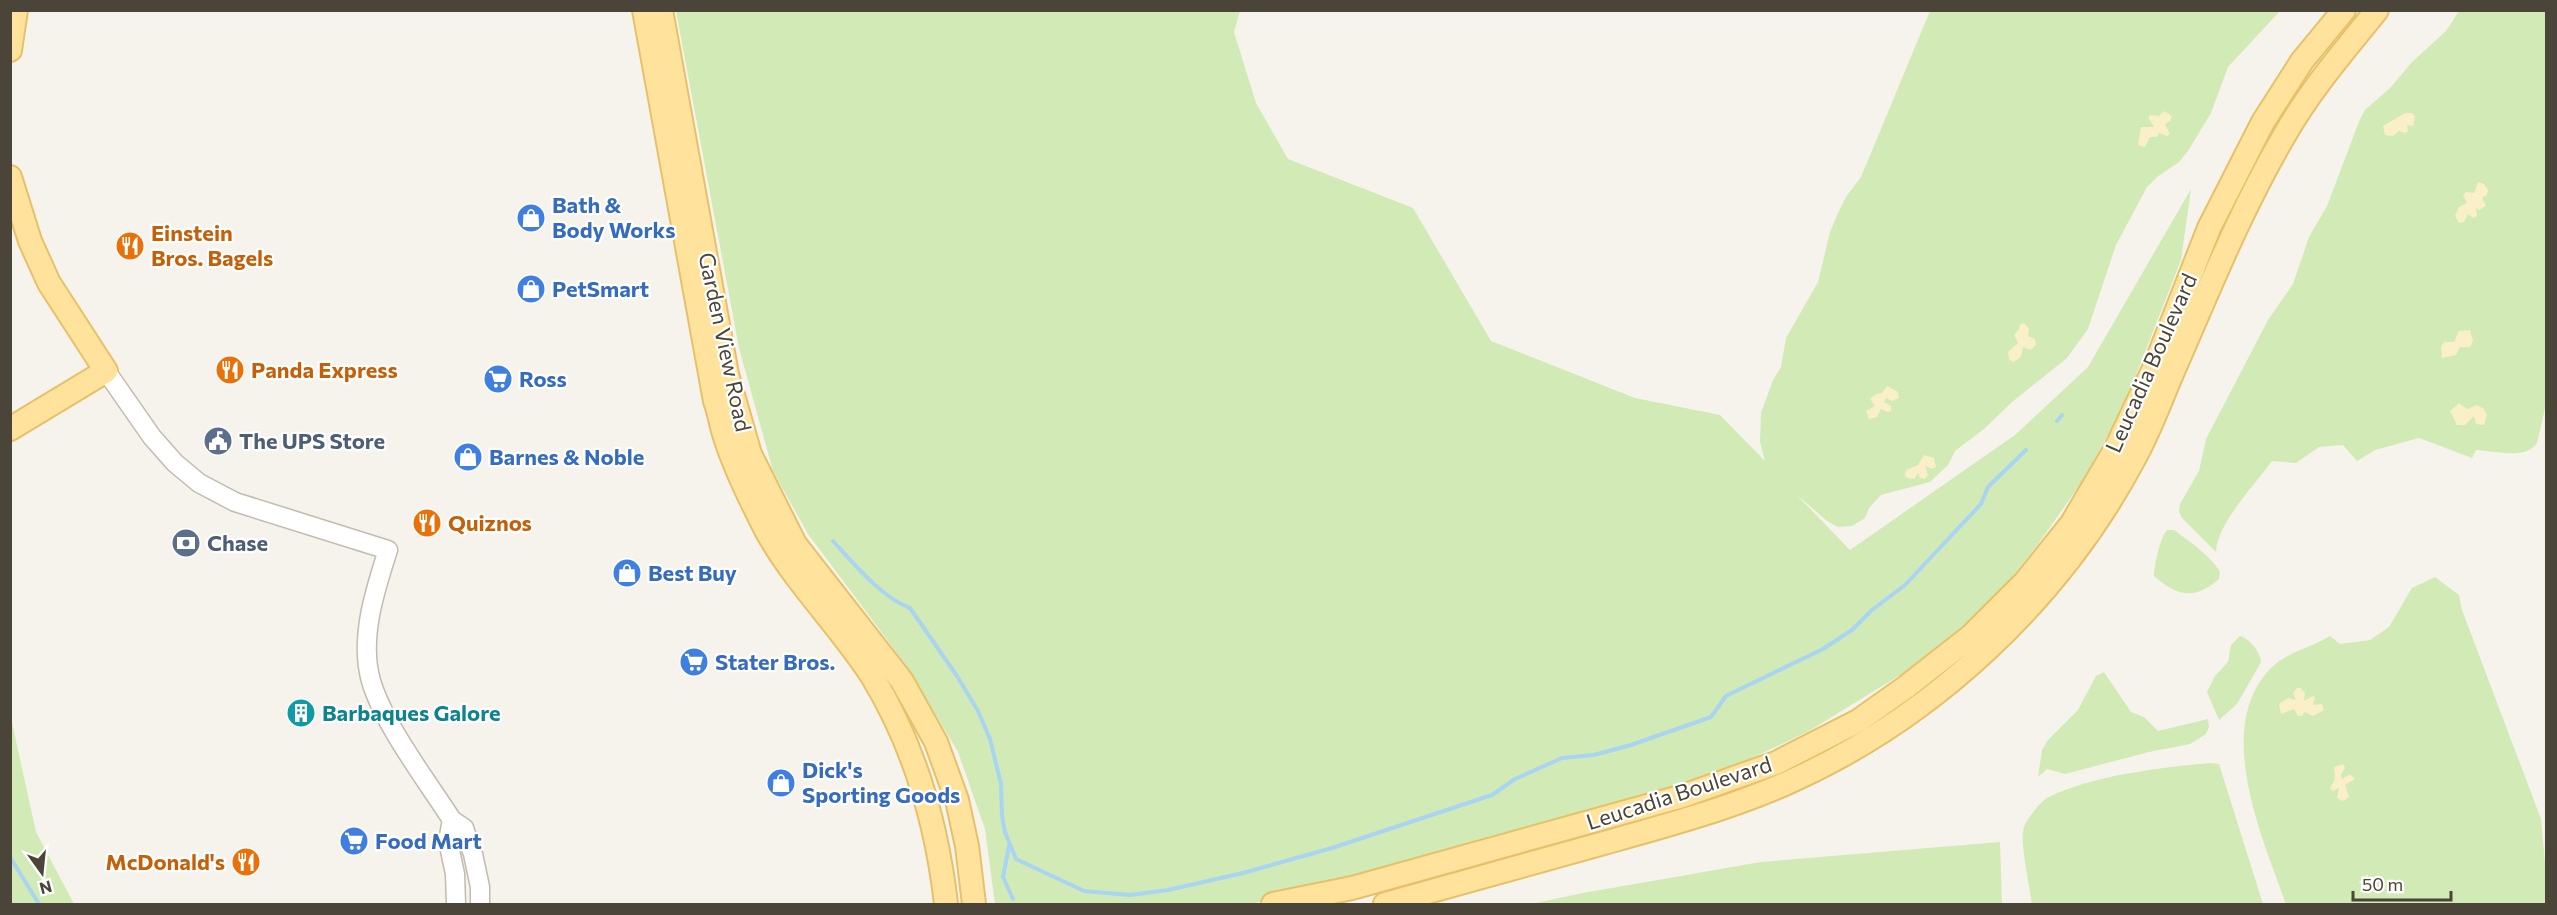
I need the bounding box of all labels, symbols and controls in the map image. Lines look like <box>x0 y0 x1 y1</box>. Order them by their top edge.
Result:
place label: Bath & Body Works <box>552 191 675 243</box>
shop icon: Bath & Body Works <box>515 202 547 234</box>
place label: Einstein Bros. Bagels <box>151 219 273 271</box>
restaurant icon: Einstein Bros. Bagels <box>114 230 146 262</box>
street label: Garden View Road <box>693 250 758 434</box>
street label: Leucadia Boulevard <box>2099 269 2202 457</box>
shop icon: PetSmart <box>515 273 547 305</box>
place label: PetSmart <box>552 275 649 302</box>
restaurant icon: Panda Express <box>214 354 246 386</box>
place label: Panda Express <box>251 356 398 383</box>
supermarket icon: Ross <box>482 363 514 395</box>
place label: Ross <box>519 365 567 392</box>
public building icon: The UPS Store <box>202 425 234 457</box>
place label: The UPS Store <box>239 427 385 454</box>
shop icon: Barnes & Noble <box>452 441 484 473</box>
place label: Barnes & Noble <box>489 443 644 470</box>
restaurant icon: Quiznos <box>411 507 443 539</box>
place label: Quiznos <box>448 509 532 536</box>
bank icon: Chase <box>170 527 202 559</box>
place label: Chase <box>207 529 268 556</box>
shop icon: Best Buy <box>611 557 643 589</box>
place label: Best Buy <box>648 559 737 586</box>
supermarket icon: Stater Bros. <box>678 646 710 678</box>
place label: Stater Bros. <box>715 648 835 675</box>
building icon: Barbaques Galore <box>285 697 317 729</box>
place label: Barbaques Galore <box>322 699 501 726</box>
street label: Leucadia Boulevard <box>1583 750 1775 835</box>
place label: Dick's Sporting Goods <box>802 756 960 808</box>
shop icon: Dick's Sporting Goods <box>765 767 797 799</box>
supermarket icon: Food Mart <box>338 825 370 857</box>
place label: Food Mart <box>375 827 482 854</box>
north arrow <box>12 843 72 903</box>
restaurant icon: McDonald's <box>230 846 262 878</box>
place label: McDonald's <box>106 848 225 875</box>
scale bar <box>2353 864 2450 902</box>
text: 50 m <box>2362 873 2403 895</box>
text: N <box>38 877 54 899</box>

